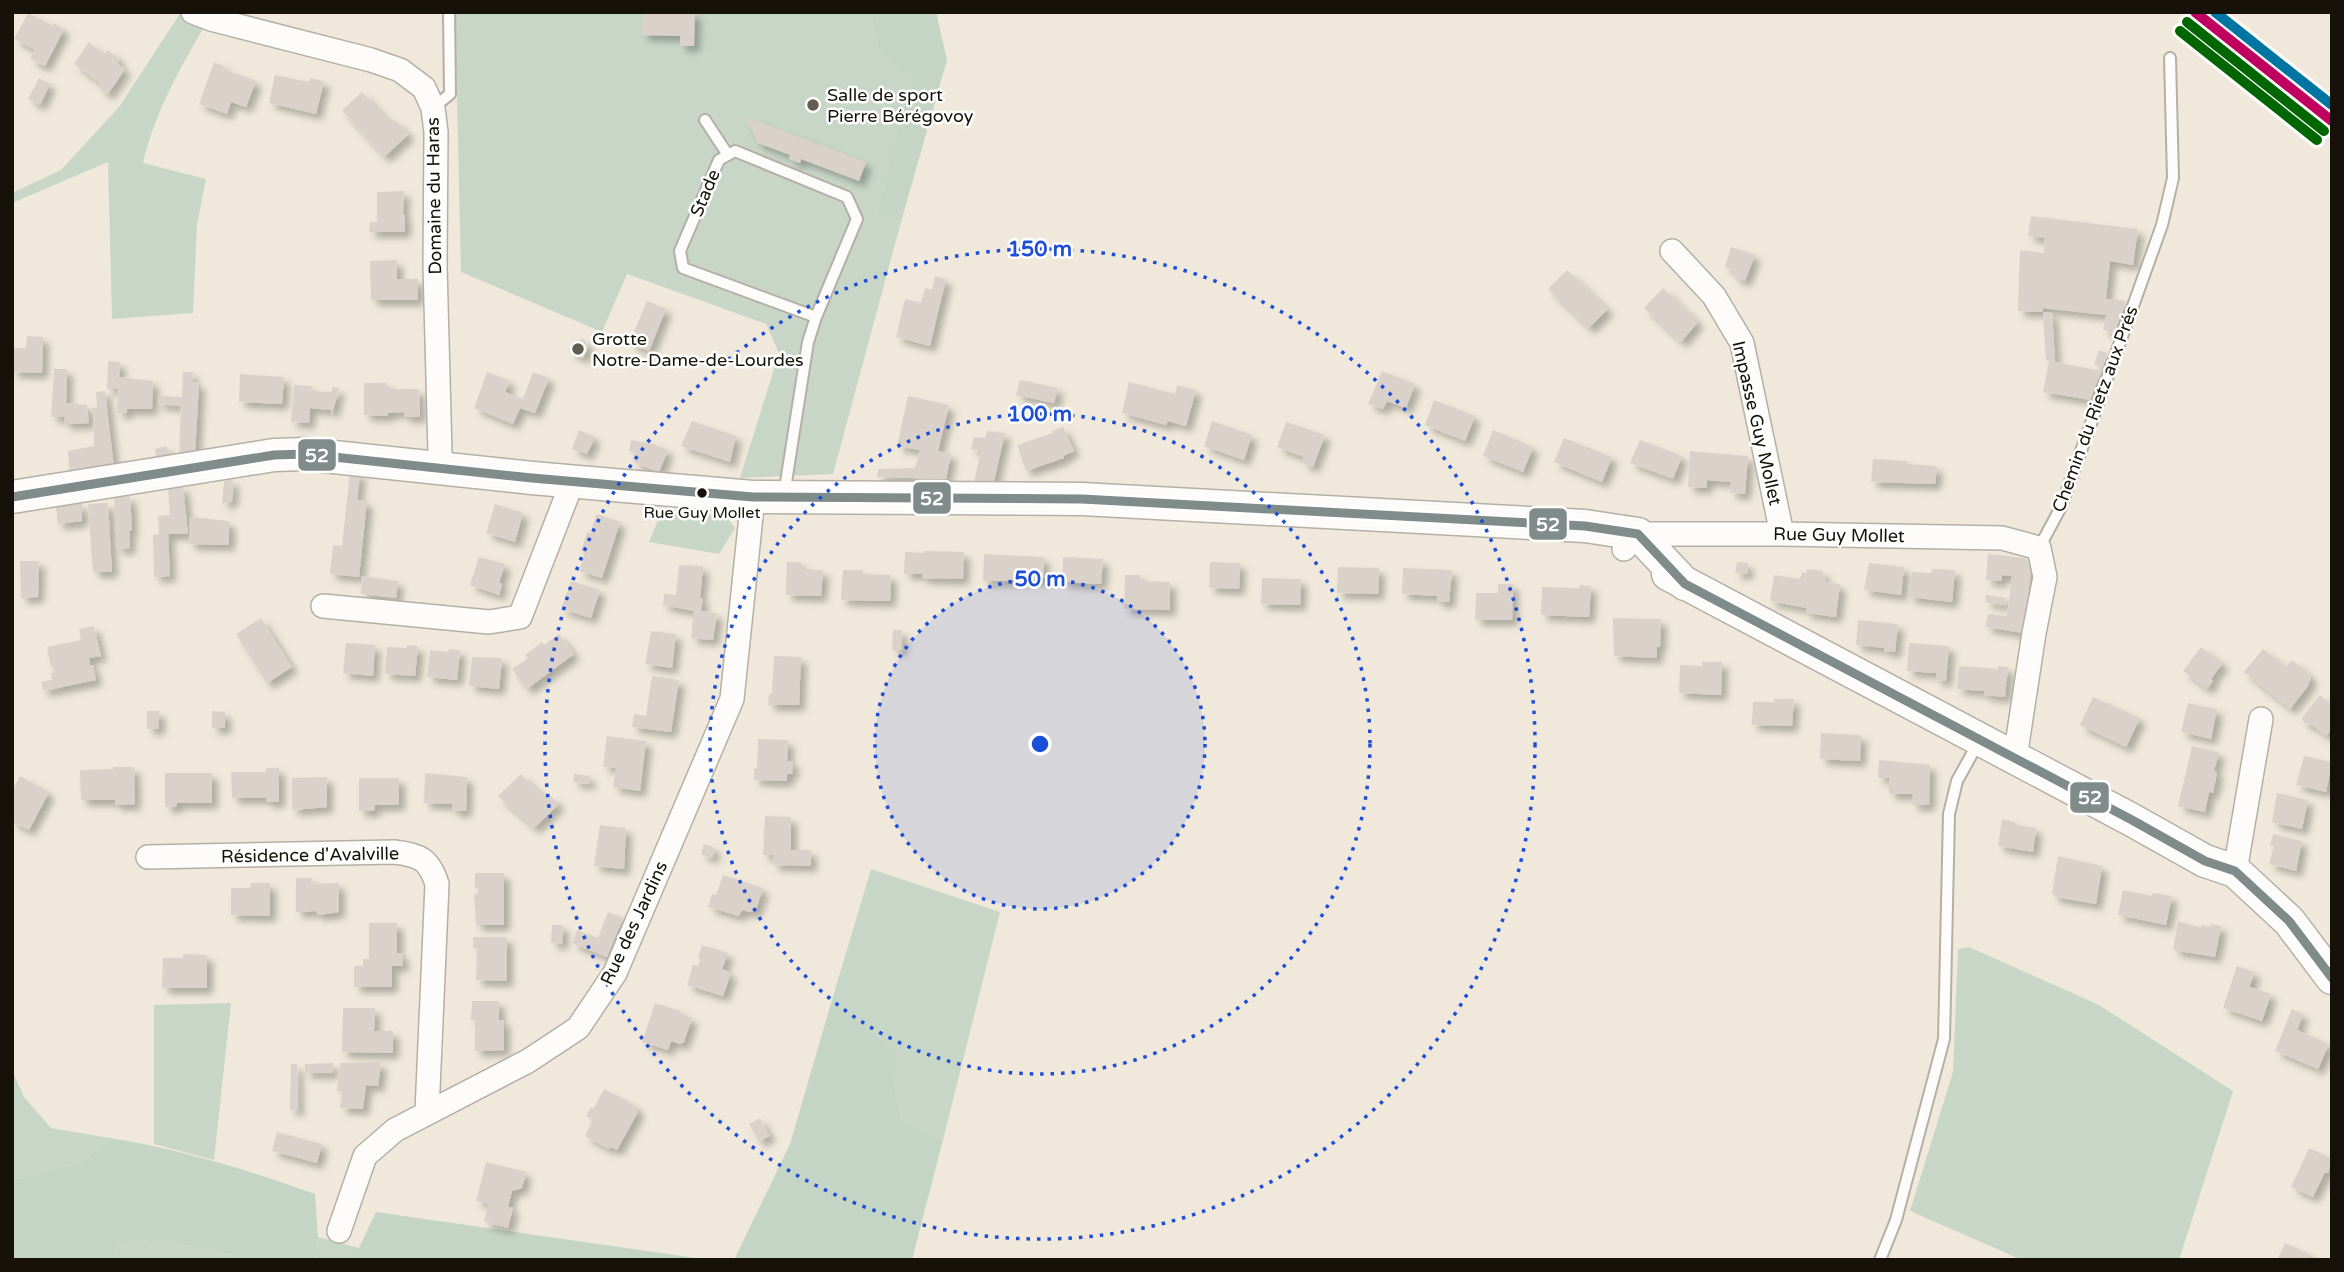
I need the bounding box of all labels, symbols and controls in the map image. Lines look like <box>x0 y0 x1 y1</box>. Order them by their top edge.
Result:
place label: Salle de sport Pierre Bérégovoy <box>827 84 974 127</box>
marker: Salle de sport Pierre Bérégovoy <box>805 97 821 113</box>
street label: Domaine du Haras <box>422 117 446 275</box>
street label: Stade <box>685 166 725 220</box>
text: 150 m <box>1008 237 1072 262</box>
street label: Chemin du Rietz aux Prés <box>2047 303 2143 515</box>
place label: Grotte Notre-Dame-de-Lourdes <box>592 328 804 371</box>
street label: Impasse Guy Mollet <box>1727 339 1787 508</box>
marker: Grotte Notre-Dame-de-Lourdes <box>570 341 586 357</box>
text: 100 m <box>1008 402 1072 427</box>
line badge: 52 <box>297 438 337 472</box>
text: 52 <box>305 445 329 467</box>
line badge: 52 <box>912 481 952 515</box>
marker: Rue Guy Mollet <box>695 486 709 500</box>
text: 52 <box>920 488 944 510</box>
place label: Rue Guy Mollet <box>643 503 761 523</box>
line badge: 52 <box>1528 507 1568 541</box>
text: 52 <box>1536 514 1560 536</box>
street label: Rue Guy Mollet <box>1773 523 1905 547</box>
text: 50 m <box>1014 567 1066 592</box>
centre of rings <box>1028 732 1052 756</box>
line badge: 52 <box>2069 781 2110 814</box>
text: 52 <box>2078 787 2102 809</box>
street label: Résidence d'Avalville <box>221 842 399 868</box>
street label: Rue des Jardins <box>596 858 672 988</box>

